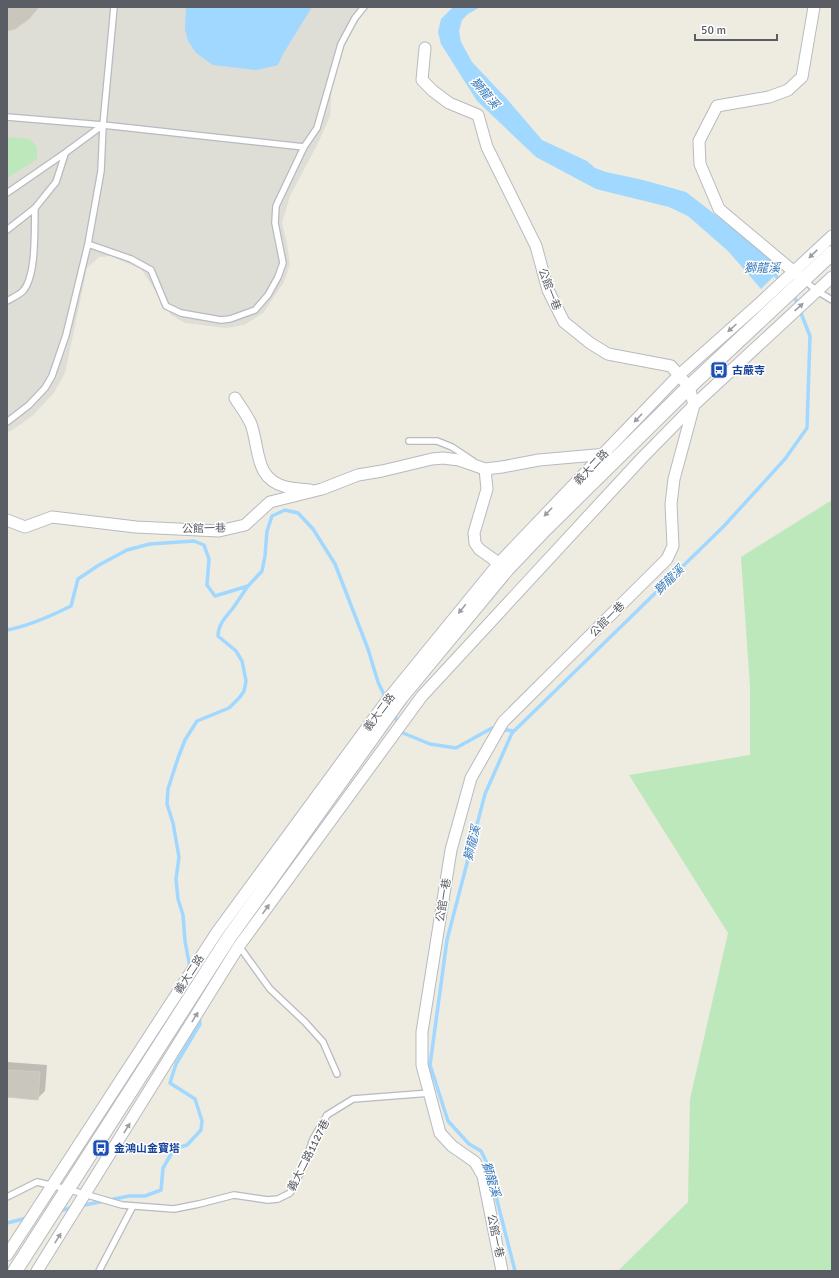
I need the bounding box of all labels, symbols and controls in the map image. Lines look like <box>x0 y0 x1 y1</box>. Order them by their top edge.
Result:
scale bar <box>695 16 777 42</box>
text: 50 m <box>701 23 726 38</box>
water label: 獅龍溪 <box>467 75 503 113</box>
one-way arrow <box>808 249 818 258</box>
water label: 獅龍溪 <box>744 261 782 276</box>
street label: 公館一巷 <box>536 266 563 312</box>
one-way arrow <box>794 302 805 311</box>
one-way arrow <box>727 323 737 333</box>
bus stop icon: 古嚴寺 <box>709 360 729 380</box>
place label: 古嚴寺 <box>732 364 765 377</box>
one-way arrow <box>633 413 643 423</box>
street label: 義大二路 <box>571 447 611 488</box>
one-way arrow <box>544 507 553 516</box>
street label: 公館一巷 <box>182 522 226 535</box>
water label: 獅龍溪 <box>651 561 689 598</box>
street label: 公館一巷 <box>587 599 628 640</box>
one-way arrow <box>457 603 466 614</box>
street label: 義大二路 <box>361 691 398 734</box>
water label: 獅龍溪 <box>461 822 485 862</box>
street label: 公館一巷 <box>434 877 453 923</box>
one-way arrow <box>262 903 271 914</box>
street label: 義大二路 <box>172 952 207 996</box>
one-way arrow <box>191 1012 199 1022</box>
street label: 義大二路1127巷 <box>285 1117 332 1193</box>
one-way arrow <box>123 1122 130 1134</box>
bus stop icon: 金鴻山金寶塔 <box>91 1138 111 1158</box>
place label: 金鴻山金寶塔 <box>114 1142 180 1155</box>
water label: 獅龍溪 <box>478 1160 504 1200</box>
street label: 公館一巷 <box>485 1213 506 1259</box>
one-way arrow <box>54 1233 62 1243</box>

